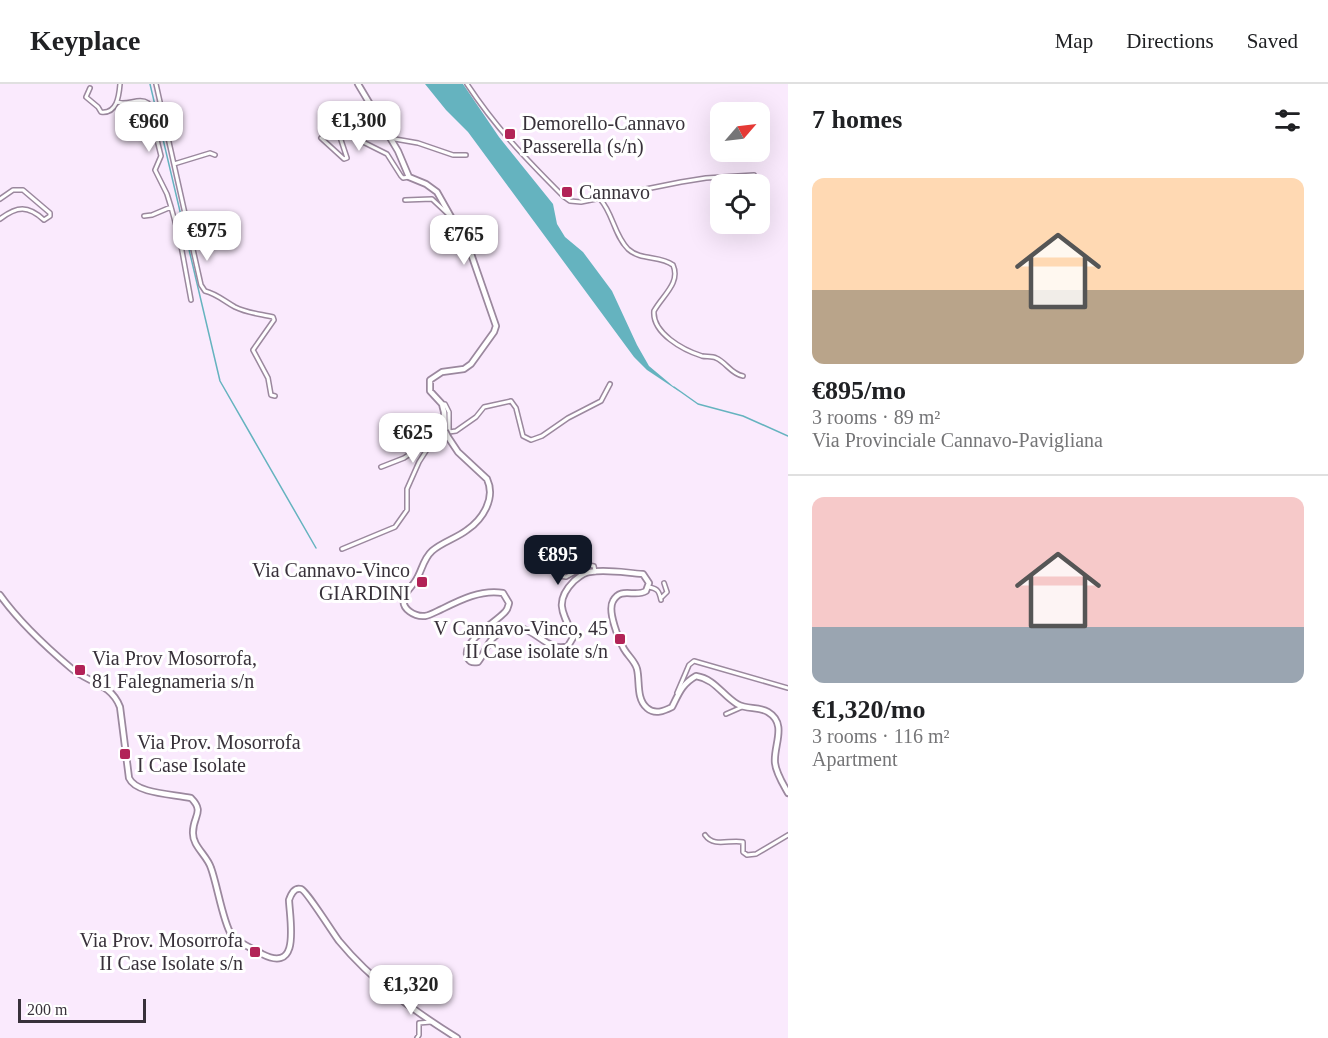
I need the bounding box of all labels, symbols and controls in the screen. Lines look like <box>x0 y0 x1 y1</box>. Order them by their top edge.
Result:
text: Keyplace <box>30 25 140 56</box>
text: Map <box>1055 29 1093 53</box>
text: Directions <box>1126 29 1214 53</box>
text: Saved <box>1247 29 1298 53</box>
pin: €1,300 <box>310 101 408 152</box>
pin: €960 <box>113 102 185 153</box>
north arrow <box>710 102 770 162</box>
map controls <box>710 102 770 234</box>
icon: filters <box>1271 104 1304 137</box>
text: 7 homes <box>812 105 902 134</box>
text: €1,300 <box>332 109 387 131</box>
text: €960 <box>129 110 169 132</box>
place label: Demorello-Cannavo Passerella (s/n) <box>522 112 685 158</box>
marker: Demorello-Cannavo Passerella (s/n) <box>503 127 517 141</box>
button: locate <box>710 174 770 234</box>
place label: Cannavo <box>579 181 650 203</box>
marker: Cannavo <box>560 185 574 199</box>
pin: €975 <box>171 211 243 262</box>
pin: €765 <box>428 215 500 266</box>
icon: home <box>1004 217 1112 325</box>
text: €975 <box>187 219 227 241</box>
text: €765 <box>444 223 484 245</box>
text: €895/mo <box>812 376 906 405</box>
text: 3 rooms · 89 m² <box>812 406 940 428</box>
pin: €625 <box>377 413 449 464</box>
text: €625 <box>393 421 433 443</box>
text: Via Provinciale Cannavo-Pavigliana <box>812 429 1103 451</box>
pin: €895 <box>522 535 594 586</box>
icon: home <box>1004 536 1112 644</box>
text: €895 <box>538 543 578 565</box>
place label: Via Cannavo-Vinco GIARDINI <box>252 559 410 604</box>
marker: Via Cannavo-Vinco GIARDINI <box>415 575 429 589</box>
place label: V Cannavo-Vinco, 45 II Case isolate s/n <box>433 617 608 662</box>
marker: V Cannavo-Vinco, 45 II Case isolate s/n <box>613 632 627 646</box>
place label: Via Prov Mosorrofa, 81 Falegnameria s/n <box>92 647 257 693</box>
marker: Via Prov Mosorrofa, 81 Falegnameria s/n <box>73 663 87 677</box>
text: €1,320/mo <box>812 695 925 724</box>
text: 3 rooms · 116 m² <box>812 725 949 747</box>
place label: Via Prov. Mosorrofa I Case Isolate <box>137 731 301 776</box>
marker: Via Prov. Mosorrofa I Case Isolate <box>118 747 132 761</box>
text: Apartment <box>812 748 898 770</box>
place label: Via Prov. Mosorrofa II Case Isolate s/n <box>79 929 243 974</box>
marker: Via Prov. Mosorrofa II Case Isolate s/n <box>248 945 262 959</box>
pin: €1,320 <box>362 965 460 1016</box>
text: €1,320 <box>384 973 439 995</box>
scale bar <box>18 996 146 1024</box>
text: 200 m <box>27 1001 67 1018</box>

